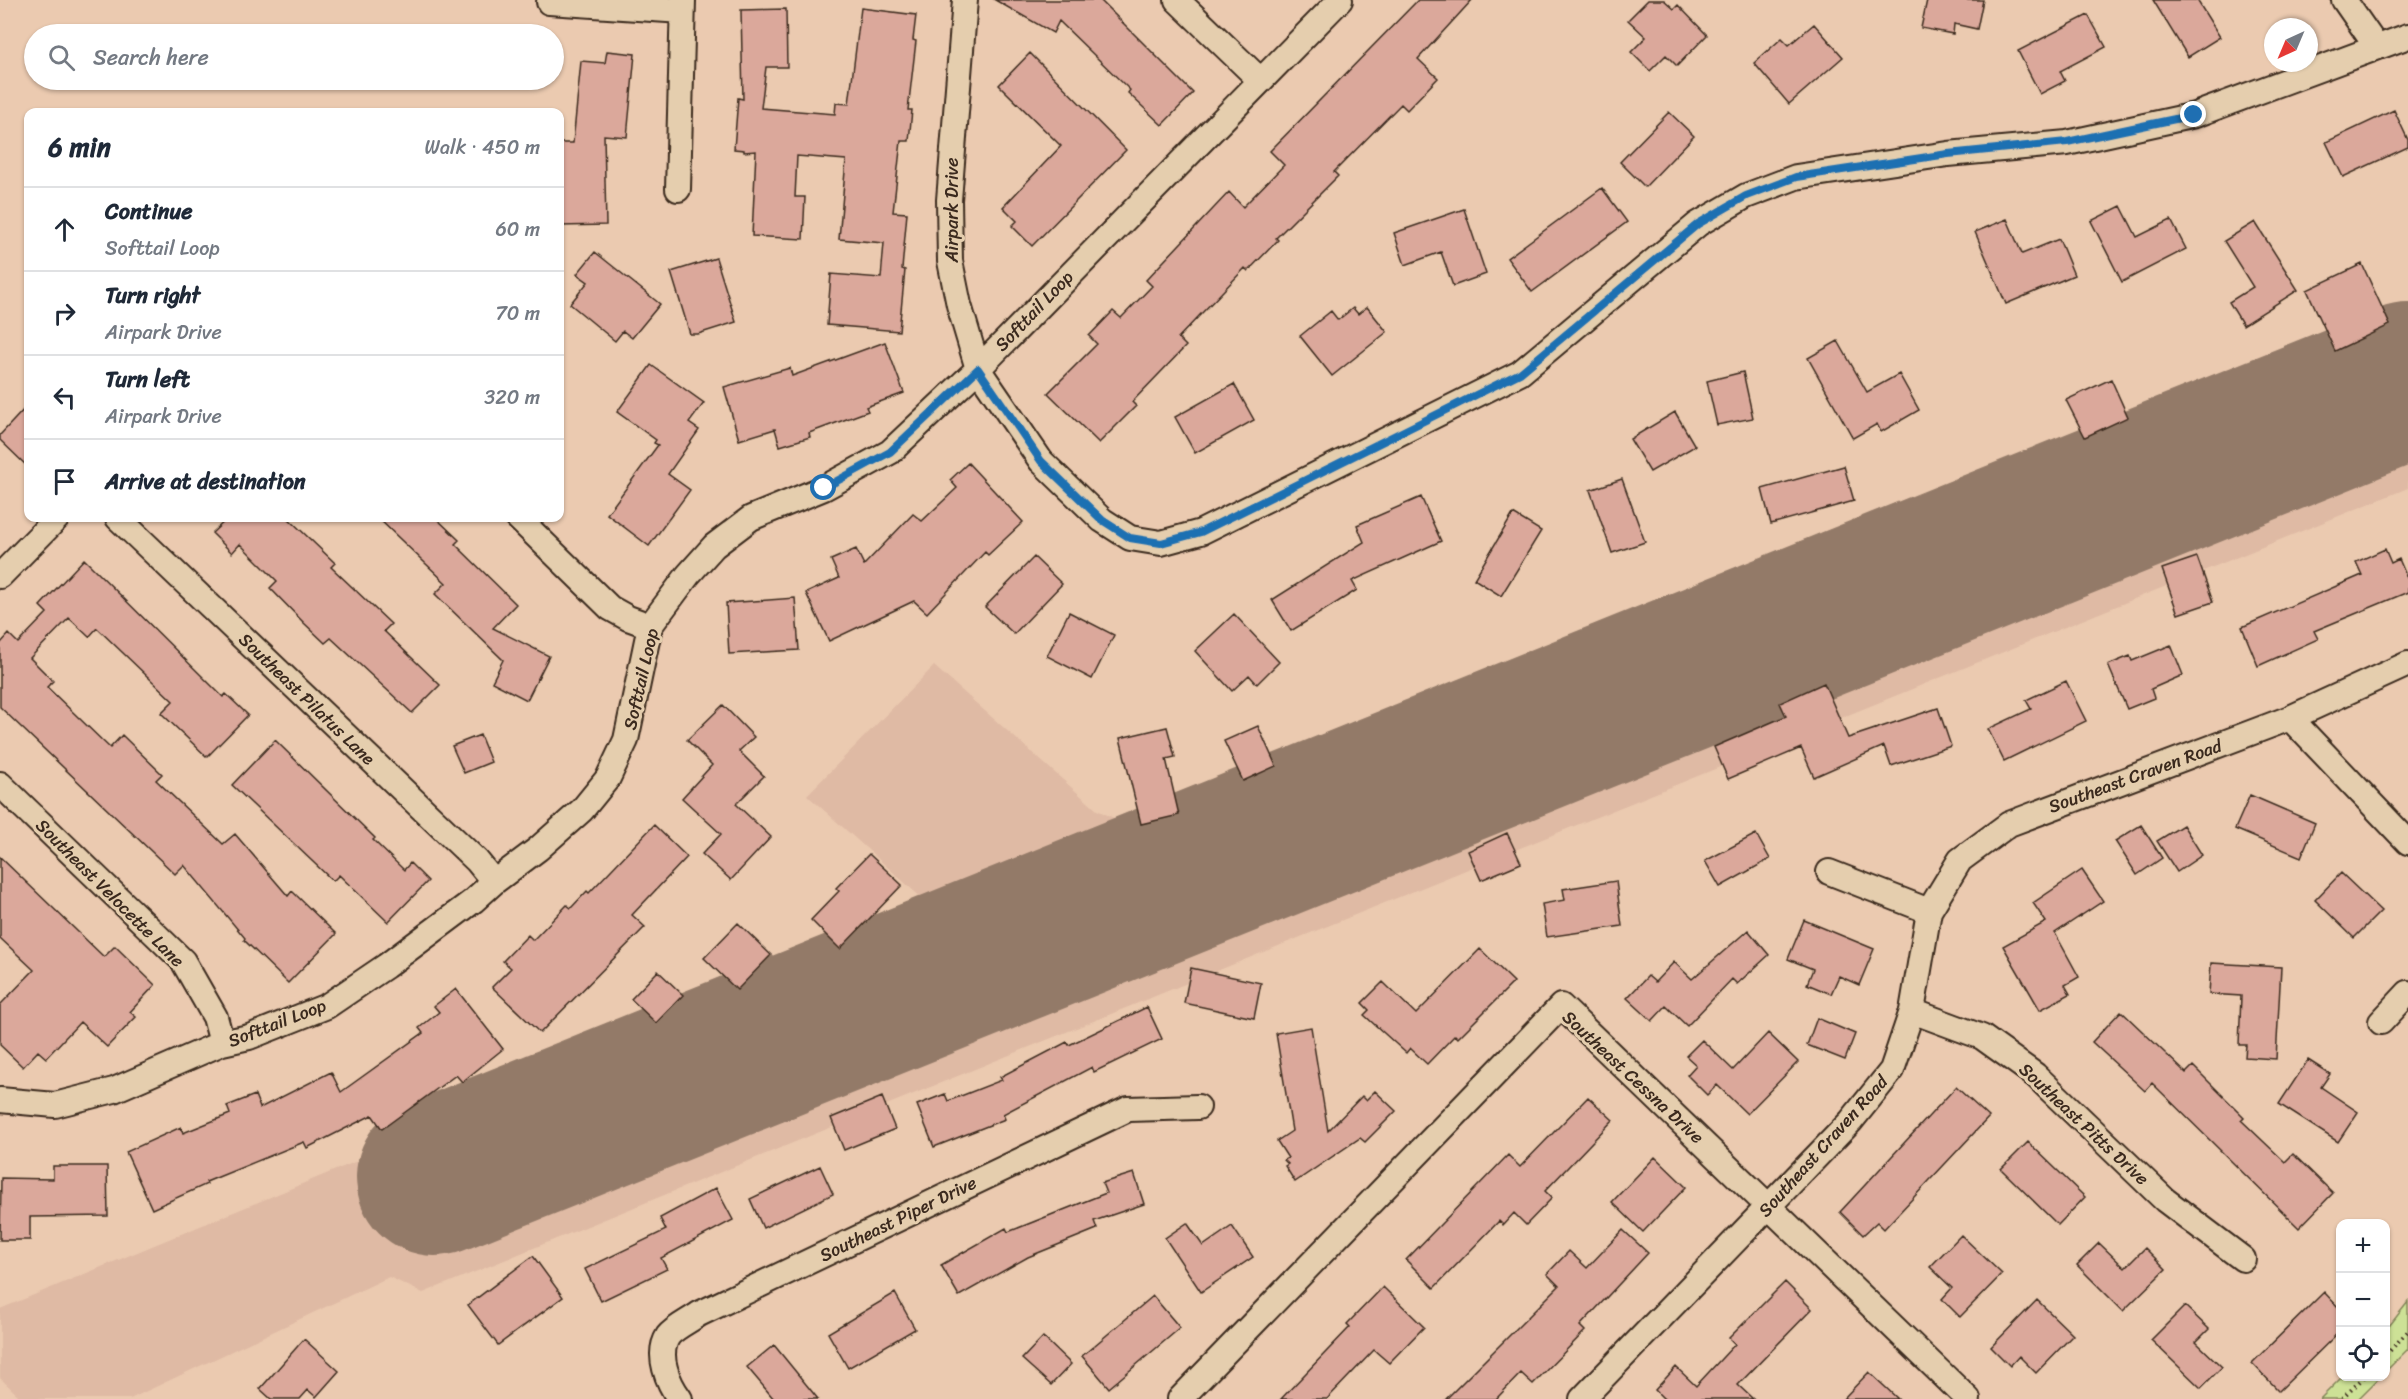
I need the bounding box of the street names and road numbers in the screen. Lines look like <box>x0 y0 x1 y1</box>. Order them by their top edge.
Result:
street label: Airpark Drive <box>936 157 968 264</box>
street label: Softtail Loop <box>987 262 1082 359</box>
street label: Southeast Pilatus Lane <box>231 625 383 773</box>
street label: Softtail Loop <box>614 625 668 733</box>
street label: Southeast Craven Road <box>2044 729 2228 822</box>
street label: Southeast Velocette Lane <box>28 811 192 975</box>
street label: Softtail Loop <box>223 989 331 1056</box>
street label: Southeast Cessna Drive <box>1554 1002 1712 1152</box>
street label: Southeast Pitts Drive <box>2011 1054 2157 1194</box>
street label: Southeast Craven Road <box>1750 1066 1897 1225</box>
street label: Southeast Piper Drive <box>814 1167 982 1271</box>

